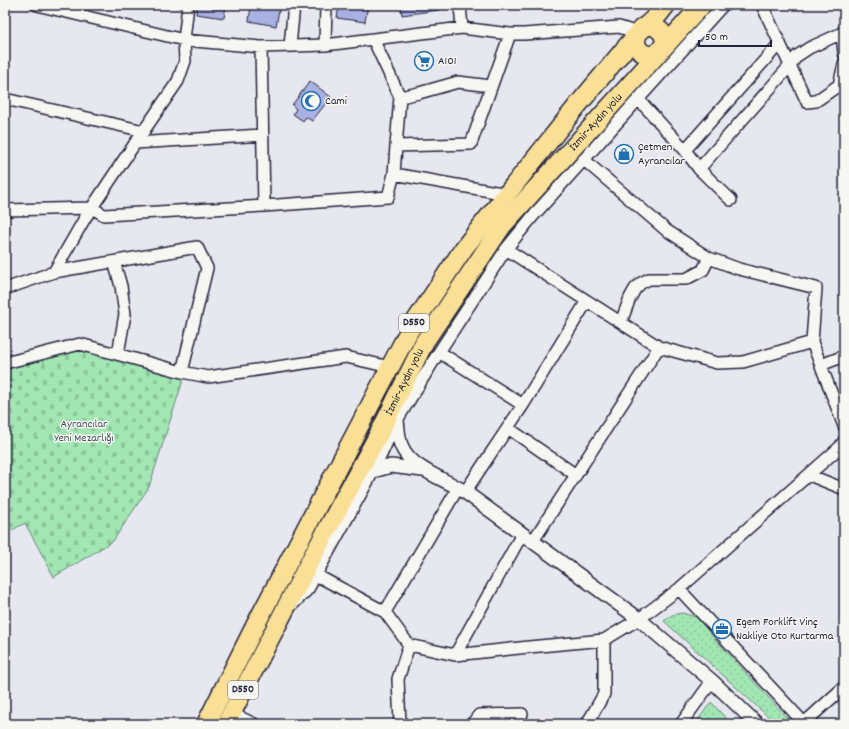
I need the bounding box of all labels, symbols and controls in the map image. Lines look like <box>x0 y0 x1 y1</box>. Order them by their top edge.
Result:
scale bar <box>699 22 771 48</box>
text: 50 m <box>705 29 728 46</box>
supermarket icon: A101 <box>413 50 435 72</box>
place label: A101 <box>438 53 456 70</box>
mosque icon: Cami <box>300 90 322 112</box>
street label: İzmir-Aydın yolu <box>565 90 627 155</box>
place label: Cami <box>325 93 347 110</box>
place label: Çetmen Ayrancılar <box>638 139 686 170</box>
shop icon: Çetmen Ayrancılar <box>613 143 635 165</box>
road number: D550 <box>399 314 429 332</box>
street label: İzmir-Aydın yolu <box>381 346 429 418</box>
park label: Ayrancılar Yeni Mezarlığı <box>54 416 114 447</box>
place label: Egem Forklift Vinç Nakliye Oto Kurtarma <box>736 614 834 645</box>
office icon: Egem Forklift Vinç Nakliye Oto Kurtarma <box>711 618 733 640</box>
road number: D550 <box>228 681 258 699</box>

